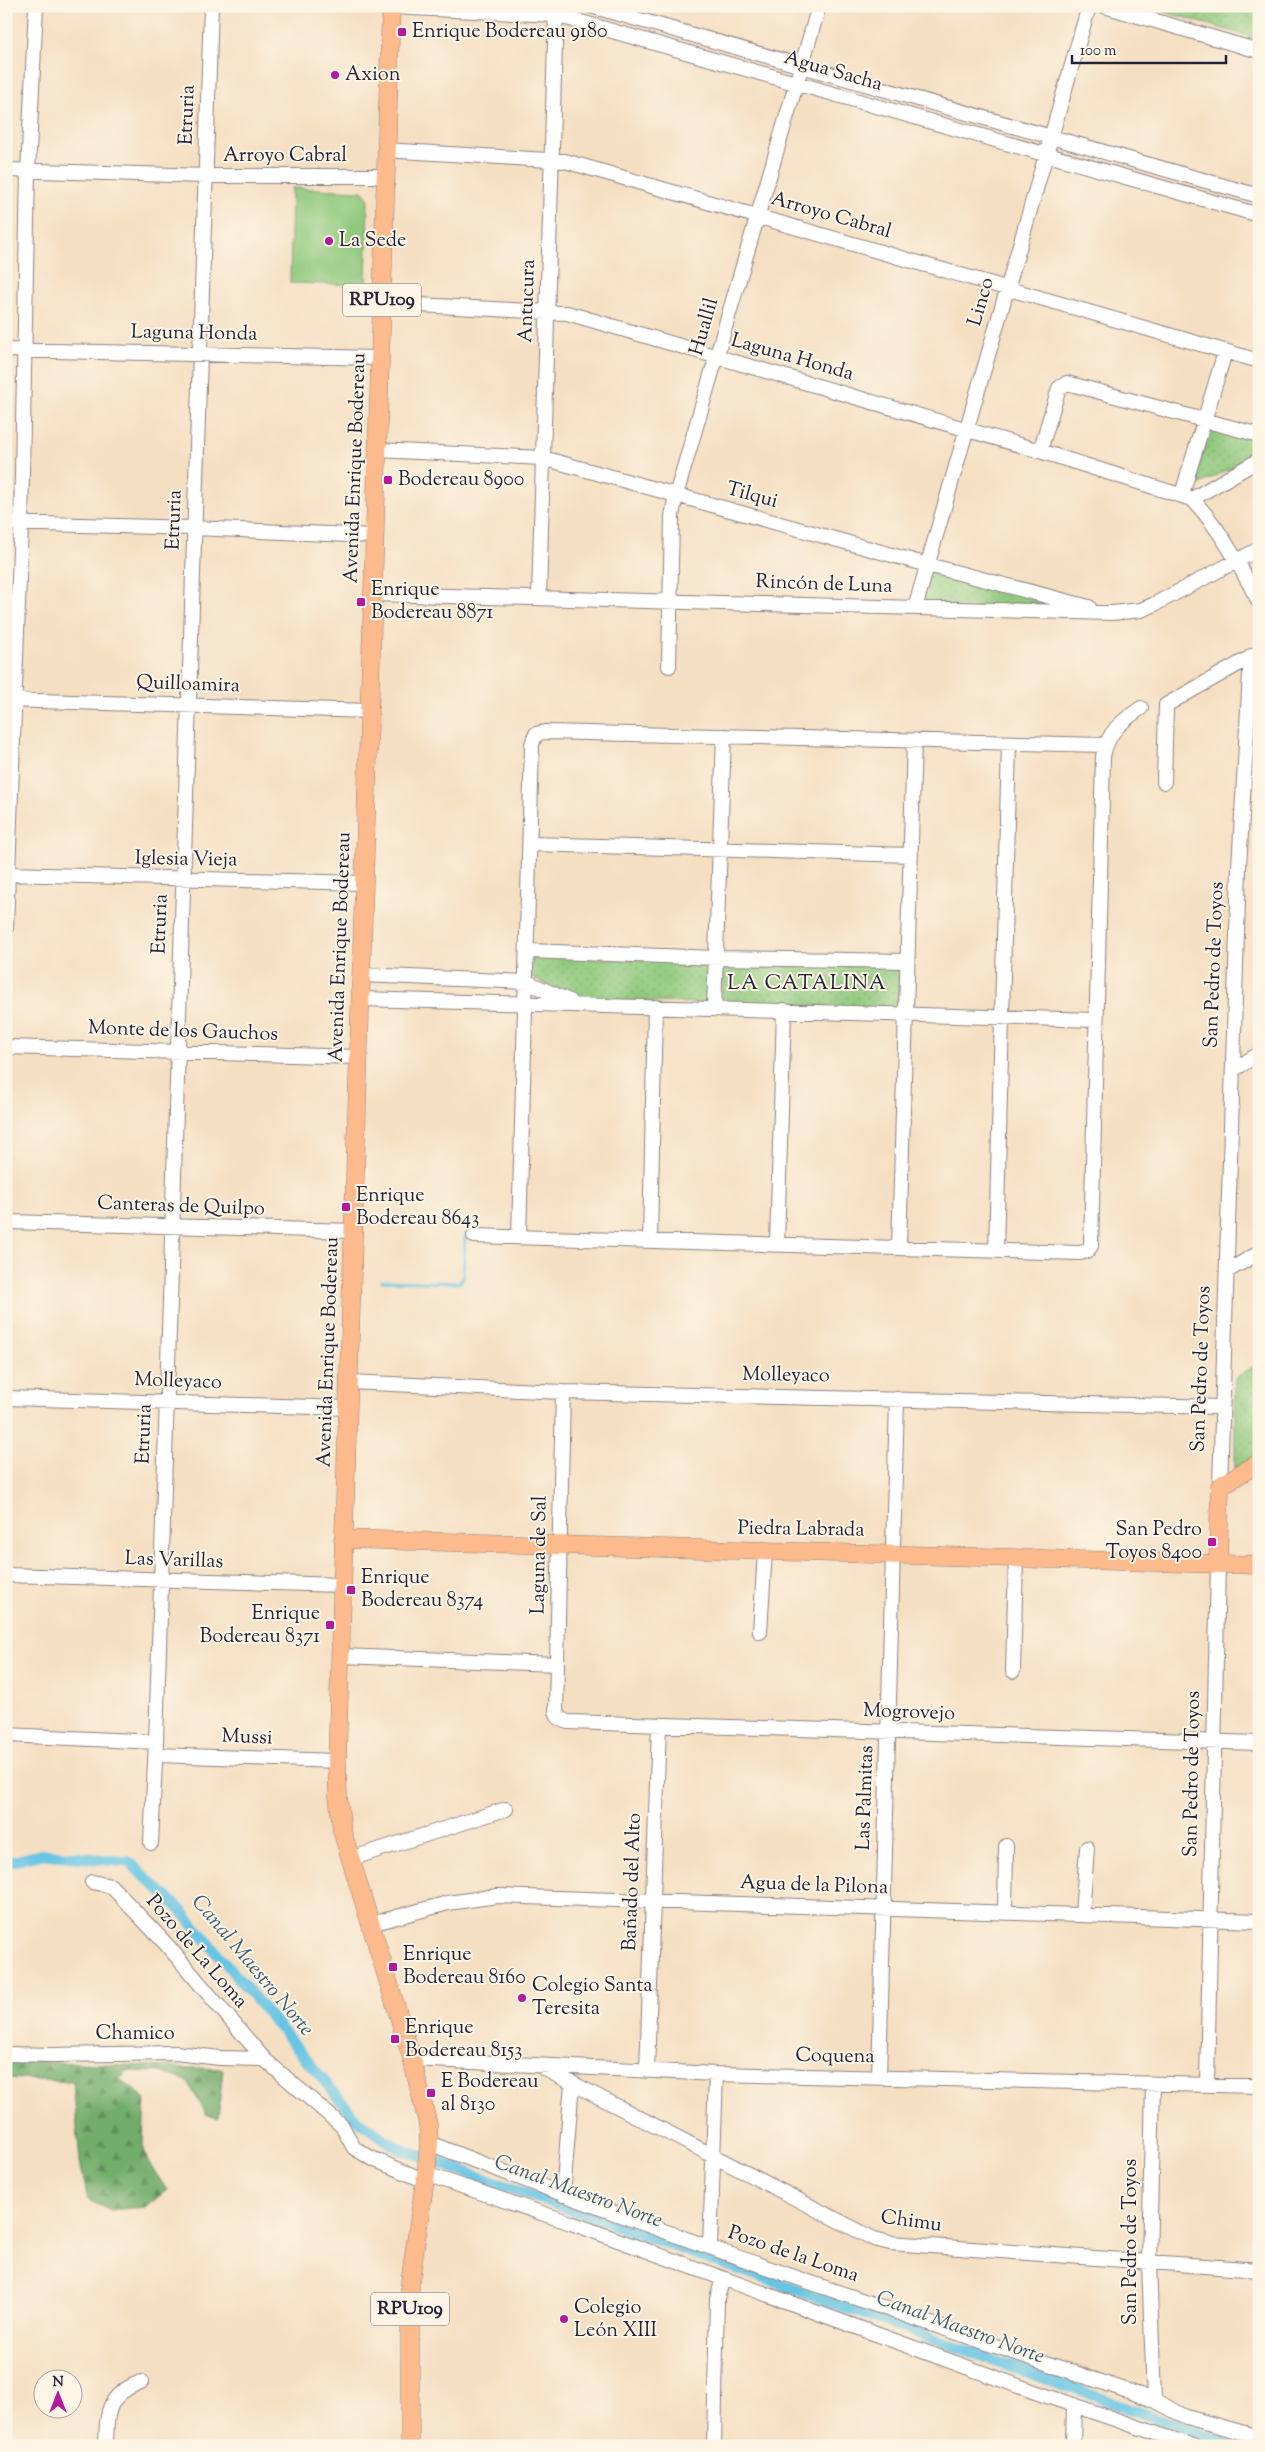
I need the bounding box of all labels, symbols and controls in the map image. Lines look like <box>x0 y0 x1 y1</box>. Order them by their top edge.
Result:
place label: Enrique Bodereau 9180 <box>412 18 607 47</box>
marker: Enrique Bodereau 9180 <box>396 26 408 38</box>
scale bar <box>1072 32 1226 64</box>
text: 100 m <box>1080 41 1117 62</box>
street label: Agua Sacha <box>780 44 886 100</box>
place label: Axion <box>345 61 401 90</box>
marker: Axion <box>329 69 341 81</box>
street label: Etruria <box>172 84 204 146</box>
street label: Arroyo Cabral <box>223 142 347 171</box>
street label: Arroyo Cabral <box>767 185 895 247</box>
place label: La Sede <box>339 227 406 256</box>
marker: La Sede <box>323 235 335 247</box>
street label: Antucura <box>512 259 544 343</box>
street label: Linco <box>961 274 1003 330</box>
road number: RPU109 <box>343 284 421 316</box>
street label: Huallil <box>683 294 727 359</box>
street label: Laguna Honda <box>131 318 257 350</box>
street label: Laguna Honda <box>727 327 857 389</box>
street label: Avenida Enrique Bodereau <box>337 352 375 584</box>
place label: Bodereau 8900 <box>398 466 524 495</box>
marker: Bodereau 8900 <box>382 474 394 486</box>
street label: Tilqui <box>723 475 781 517</box>
street label: Etruria <box>159 489 191 551</box>
street label: Rincón de Luna <box>755 568 893 602</box>
place label: Enrique Bodereau 8871 <box>371 576 494 628</box>
marker: Enrique Bodereau 8871 <box>355 596 367 608</box>
street label: Quilloamira <box>136 669 240 701</box>
street label: Avenida Enrique Bodereau <box>322 831 360 1063</box>
street label: Iglesia Vieja <box>134 845 238 875</box>
street label: San Pedro de Toyos <box>1198 881 1232 1049</box>
street label: Etruria <box>145 893 177 955</box>
district label: LA CATALINA <box>727 969 887 999</box>
street label: Monte de los Gauchos <box>87 1014 279 1050</box>
place label: Enrique Bodereau 8643 <box>356 1182 479 1234</box>
street label: Canteras de Quilpo <box>97 1190 265 1224</box>
marker: Enrique Bodereau 8643 <box>340 1201 352 1213</box>
street label: Avenida Enrique Bodereau <box>310 1236 348 1468</box>
street label: San Pedro de Toyos <box>1185 1285 1219 1453</box>
street label: Molleyaco <box>742 1361 830 1391</box>
street label: Molleyaco <box>134 1366 222 1398</box>
street label: Etruria <box>129 1403 161 1465</box>
street label: Laguna de Sal <box>524 1495 556 1615</box>
street label: Piedra Labrada <box>737 1514 865 1546</box>
place label: San Pedro Toyos 8400 <box>1106 1516 1202 1568</box>
marker: San Pedro Toyos 8400 <box>1206 1536 1218 1548</box>
street label: Las Varillas <box>124 1545 224 1577</box>
place label: Enrique Bodereau 8374 <box>361 1564 483 1616</box>
marker: Enrique Bodereau 8374 <box>345 1584 357 1596</box>
place label: Enrique Bodereau 8371 <box>200 1600 320 1652</box>
marker: Enrique Bodereau 8371 <box>324 1619 336 1631</box>
street label: San Pedro de Toyos <box>1177 1690 1209 1857</box>
street label: Mogrovejo <box>862 1697 956 1729</box>
street label: Mussi <box>221 1723 273 1753</box>
street label: Las Palmitas <box>850 1745 882 1851</box>
street label: Bañado del Alto <box>616 1812 650 1952</box>
street label: Agua de la Pilona <box>739 1869 889 1903</box>
street label: Pozo de La Loma <box>138 1888 254 2016</box>
water label: Canal Maestro Norte <box>184 1889 320 2043</box>
place label: Enrique Bodereau 8160 <box>403 1941 526 1993</box>
marker: Enrique Bodereau 8160 <box>387 1961 399 1973</box>
place label: Colegio Santa Teresita <box>532 1972 652 2024</box>
marker: Colegio Santa Teresita <box>516 1992 528 2004</box>
place label: Enrique Bodereau 8153 <box>405 2014 522 2066</box>
street label: Chamico <box>95 2020 175 2049</box>
marker: Enrique Bodereau 8153 <box>389 2033 401 2045</box>
street label: Coquena <box>795 2042 875 2072</box>
place label: E Bodereau al 8130 <box>441 2068 539 2120</box>
marker: E Bodereau al 8130 <box>425 2087 437 2099</box>
water label: Canal Maestro Norte <box>490 2148 666 2236</box>
street label: San Pedro de Toyos <box>1117 2159 1146 2325</box>
street label: Chimu <box>879 2203 944 2241</box>
street label: Pozo de la Loma <box>724 2219 862 2291</box>
water label: Canal Maestro Norte <box>872 2284 1048 2372</box>
road number: RPU109 <box>371 2292 449 2326</box>
place label: Colegio León XIII <box>574 2294 658 2346</box>
marker: Colegio León XIII <box>558 2313 570 2325</box>
north arrow <box>32 2370 82 2420</box>
text: N <box>52 2373 64 2393</box>

